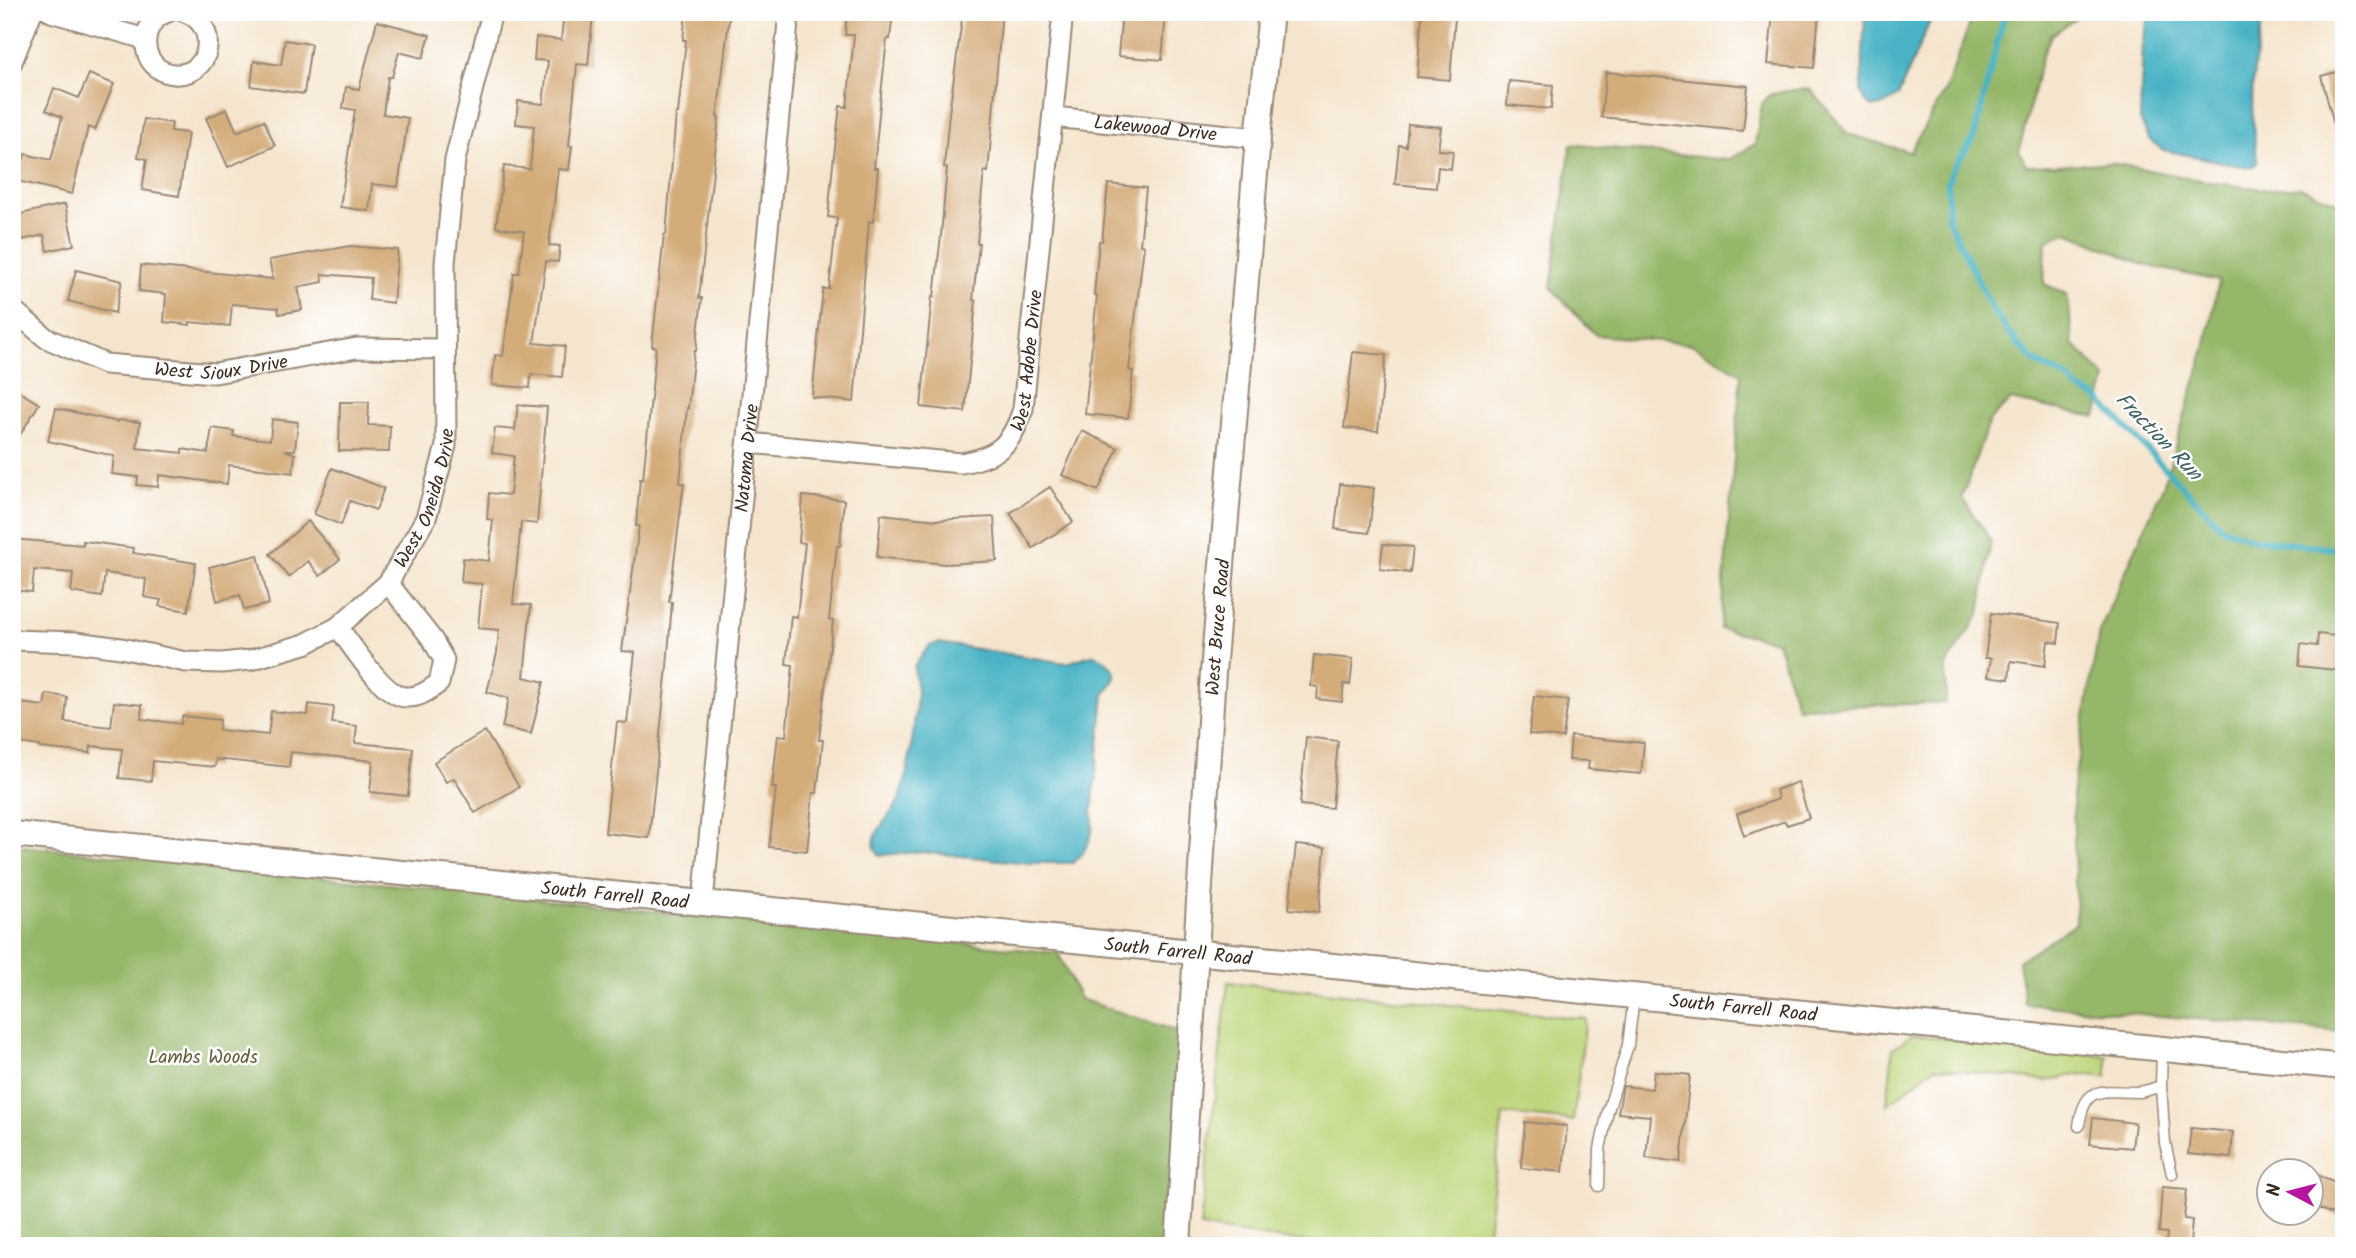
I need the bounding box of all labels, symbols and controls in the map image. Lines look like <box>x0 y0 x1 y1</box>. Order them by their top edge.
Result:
street label: Lakewood Drive <box>1092 108 1219 151</box>
street label: West Adobe Drive <box>1003 288 1052 437</box>
street label: West Sioux Drive <box>153 347 291 390</box>
water label: Fraction Run <box>2107 385 2210 490</box>
street label: Natoma Drive <box>728 402 768 514</box>
street label: West Oneida Drive <box>387 428 463 574</box>
street label: West Bruce Road <box>1199 557 1240 696</box>
street label: South Farrell Road <box>540 874 690 919</box>
street label: South Farrell Road <box>1103 930 1254 975</box>
street label: South Farrell Road <box>1668 987 1819 1031</box>
park label: Lambs Woods <box>148 1043 258 1073</box>
north arrow <box>2254 1156 2324 1226</box>
text: N <box>2259 1182 2291 1198</box>

